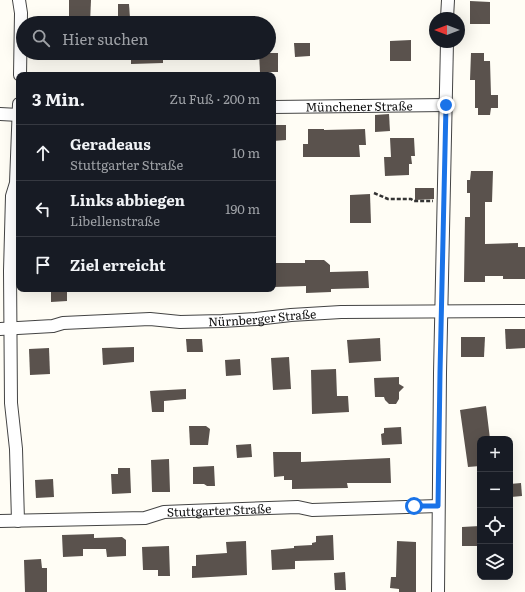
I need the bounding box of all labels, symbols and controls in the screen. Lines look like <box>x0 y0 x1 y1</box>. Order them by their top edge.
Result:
north arrow <box>429 12 465 48</box>
search box <box>16 16 276 60</box>
icon: search <box>30 27 52 49</box>
text: Hier suchen <box>62 27 148 50</box>
text: 3 Min. <box>32 86 85 111</box>
text: Zu Fuß · 200 m <box>170 89 260 108</box>
street label: Münchener Straße <box>305 96 413 116</box>
route end <box>437 96 455 114</box>
text: Geradeaus <box>70 132 151 155</box>
icon: ahead <box>32 142 54 164</box>
text: 10 m <box>232 143 260 162</box>
text: Stuttgarter Straße <box>70 155 183 174</box>
text: Links abbiegen <box>70 188 185 211</box>
icon: left <box>32 198 54 220</box>
text: 190 m <box>225 199 260 218</box>
text: Libellenstraße <box>70 211 160 230</box>
text: Ziel erreicht <box>70 253 165 276</box>
icon: arrive <box>32 254 54 276</box>
street label: Nürnberger Straße <box>208 305 317 330</box>
map controls <box>477 436 513 580</box>
button: + <box>477 436 513 472</box>
button: − <box>477 472 513 508</box>
route start <box>405 497 423 515</box>
street label: Stuttgarter Straße <box>166 499 272 521</box>
button: locate <box>477 508 513 544</box>
button: layers <box>477 544 513 580</box>

